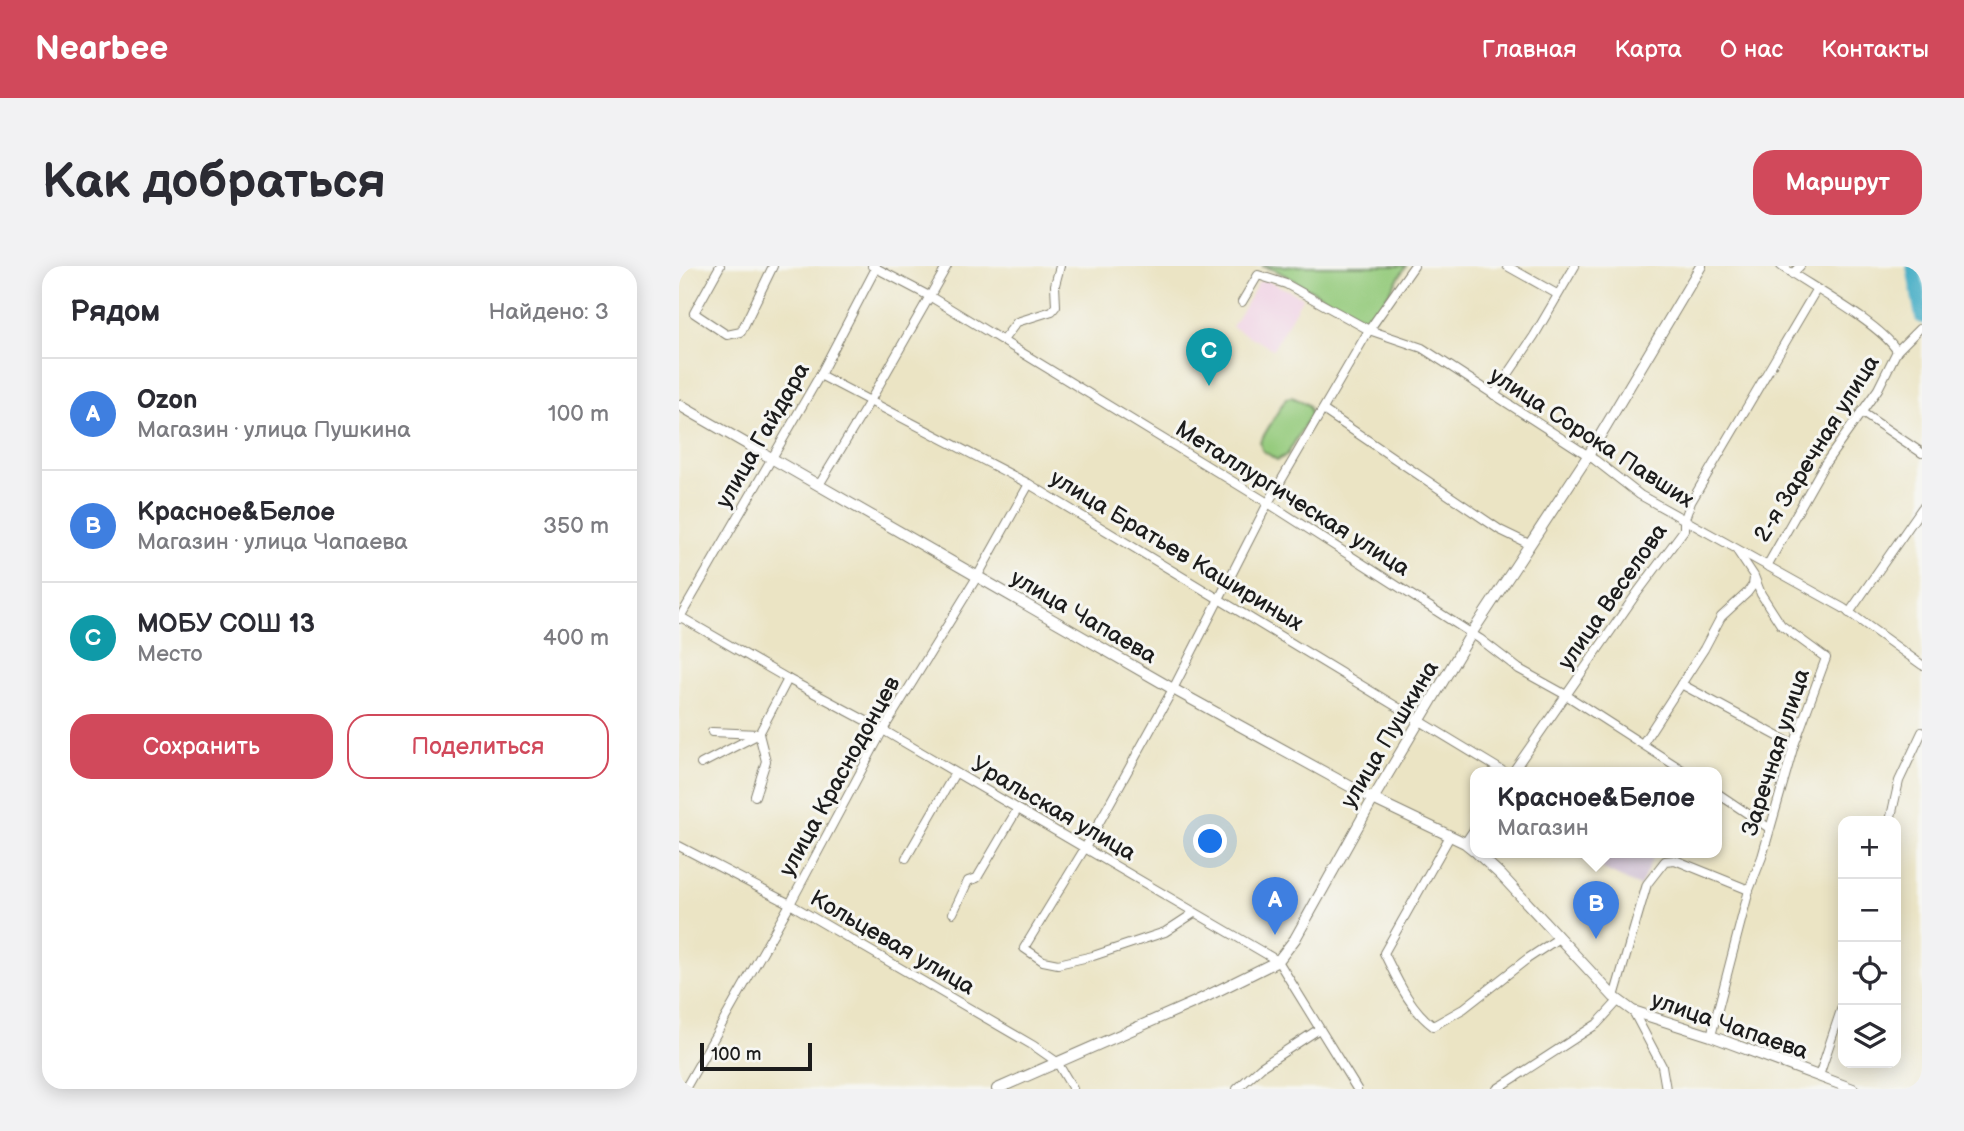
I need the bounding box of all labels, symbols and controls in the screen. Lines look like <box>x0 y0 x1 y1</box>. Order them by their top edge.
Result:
text: Nearbee <box>35 29 168 69</box>
text: Главная <box>1482 35 1576 64</box>
text: Карта <box>1614 35 1682 64</box>
text: О нас <box>1720 35 1783 64</box>
text: Контакты <box>1821 35 1929 64</box>
button: Маршрут <box>1753 150 1922 215</box>
text: Как добраться <box>42 153 386 212</box>
text: Рядом <box>70 294 160 330</box>
text: Найдено: 3 <box>488 298 609 326</box>
pin: C <box>1186 328 1232 386</box>
street label: 2-я Заречная улица <box>1748 350 1886 547</box>
street label: улица Гайдара <box>710 357 816 513</box>
street label: улица Сорока Павших <box>1484 361 1699 514</box>
text: Ozon <box>137 385 198 416</box>
text: A <box>86 400 100 428</box>
text: 100 m <box>548 400 609 428</box>
street label: Металлургическая улица <box>1170 415 1415 583</box>
text: Магазин · улица Пушкина <box>137 416 411 444</box>
street label: улица Братьев Кашириных <box>1045 464 1308 638</box>
text: Красное&Белое <box>137 497 335 528</box>
text: B <box>85 512 101 540</box>
text: 350 m <box>543 512 609 540</box>
street label: улица Веселова <box>1552 518 1674 675</box>
text: Магазин · улица Чапаева <box>137 528 408 556</box>
street label: улица Чапаева <box>1005 564 1162 670</box>
text: МОБУ СОШ 13 <box>137 609 315 640</box>
text: C <box>85 624 101 652</box>
text: 400 m <box>543 624 609 652</box>
text: Место <box>137 640 203 668</box>
street label: улица Пушкина <box>1335 655 1445 813</box>
street label: Заречная улица <box>1736 665 1816 839</box>
street label: улица Краснодонцев <box>773 672 906 881</box>
button: Сохранить <box>70 714 333 779</box>
button: Поделиться <box>347 714 609 779</box>
street label: Уральская улица <box>966 750 1141 868</box>
popup <box>1470 767 1722 858</box>
text: Красное&Белое <box>1497 783 1695 814</box>
text: Магазин <box>1497 814 1589 842</box>
map controls <box>1838 816 1901 1068</box>
button: + <box>1838 816 1901 879</box>
your location <box>1193 824 1227 858</box>
pin: A <box>1252 877 1298 935</box>
button: − <box>1838 879 1901 942</box>
pin: B <box>1573 881 1619 939</box>
street label: Кольцевая улица <box>805 884 980 1002</box>
button: locate <box>1838 942 1901 1005</box>
street label: улица Чапаева <box>1648 986 1812 1066</box>
button: layers <box>1838 1005 1901 1068</box>
scale bar <box>700 1040 812 1072</box>
text: 100 m <box>711 1043 762 1066</box>

